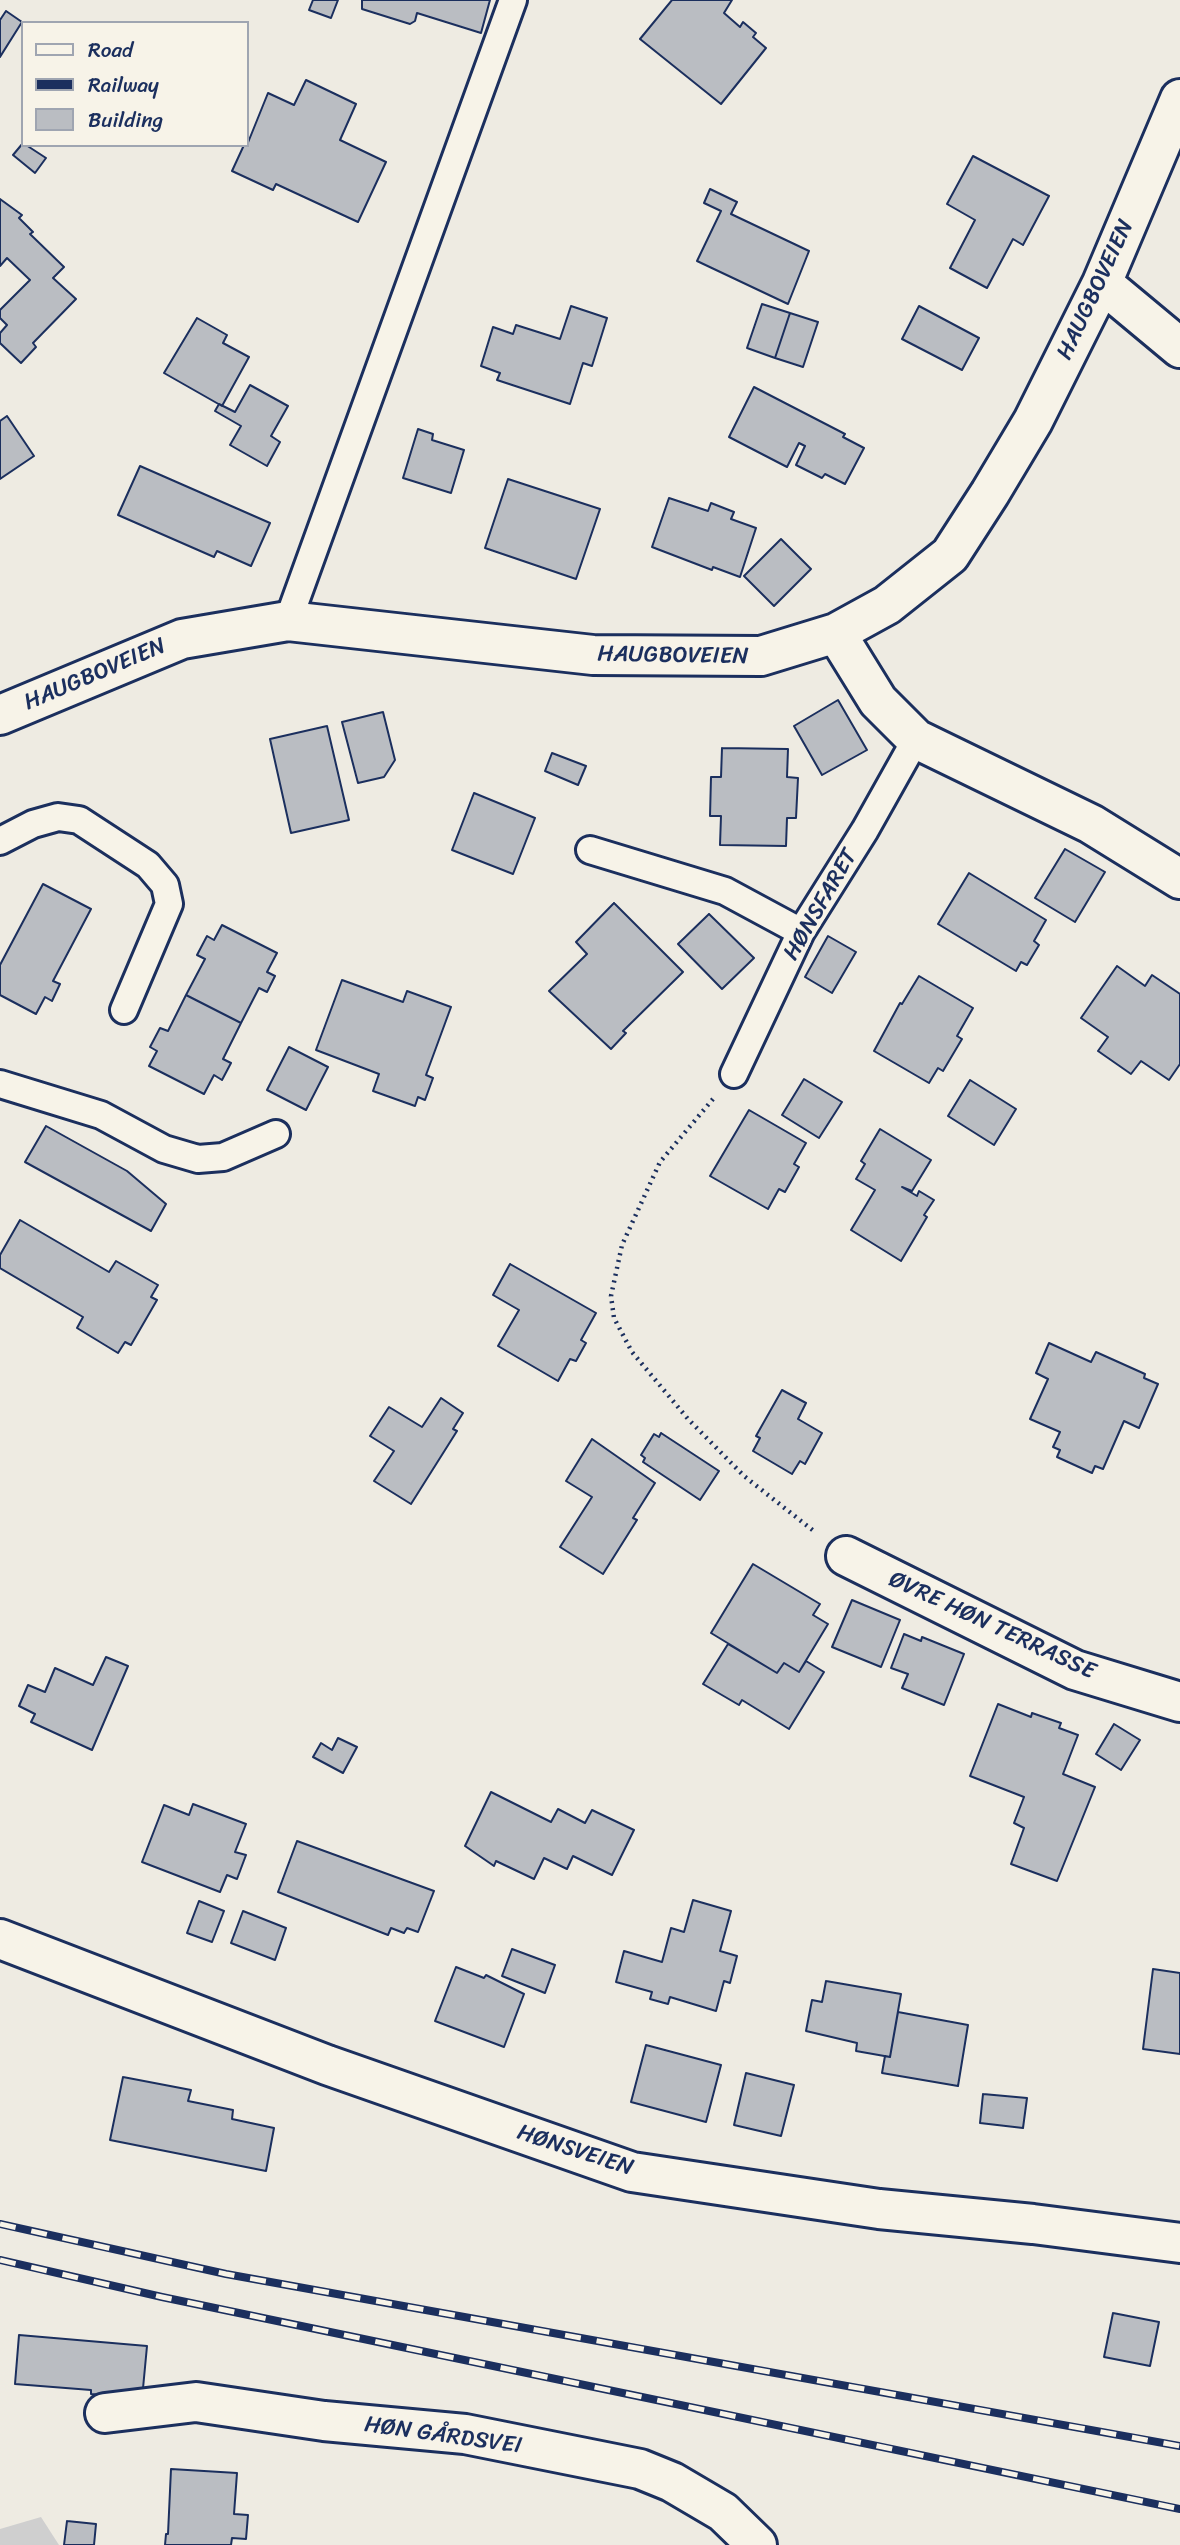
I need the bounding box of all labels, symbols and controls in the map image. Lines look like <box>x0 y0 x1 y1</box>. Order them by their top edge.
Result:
legend <box>21 21 248 147</box>
text: Road <box>88 31 133 69</box>
text: Railway <box>88 66 159 104</box>
text: Building <box>88 101 163 139</box>
street label: HAUGBOVEIEN <box>1052 216 1140 364</box>
street label: HAUGBOVEIEN <box>20 633 170 717</box>
street label: HAUGBOVEIEN <box>597 641 749 671</box>
street label: HØNSFARET <box>778 845 864 965</box>
street label: ØVRE HØN TERRASSE <box>884 1566 1100 1686</box>
street label: HØNSVEIEN <box>513 2119 637 2183</box>
street label: HØN GÅRDSVEI <box>363 2411 523 2461</box>

